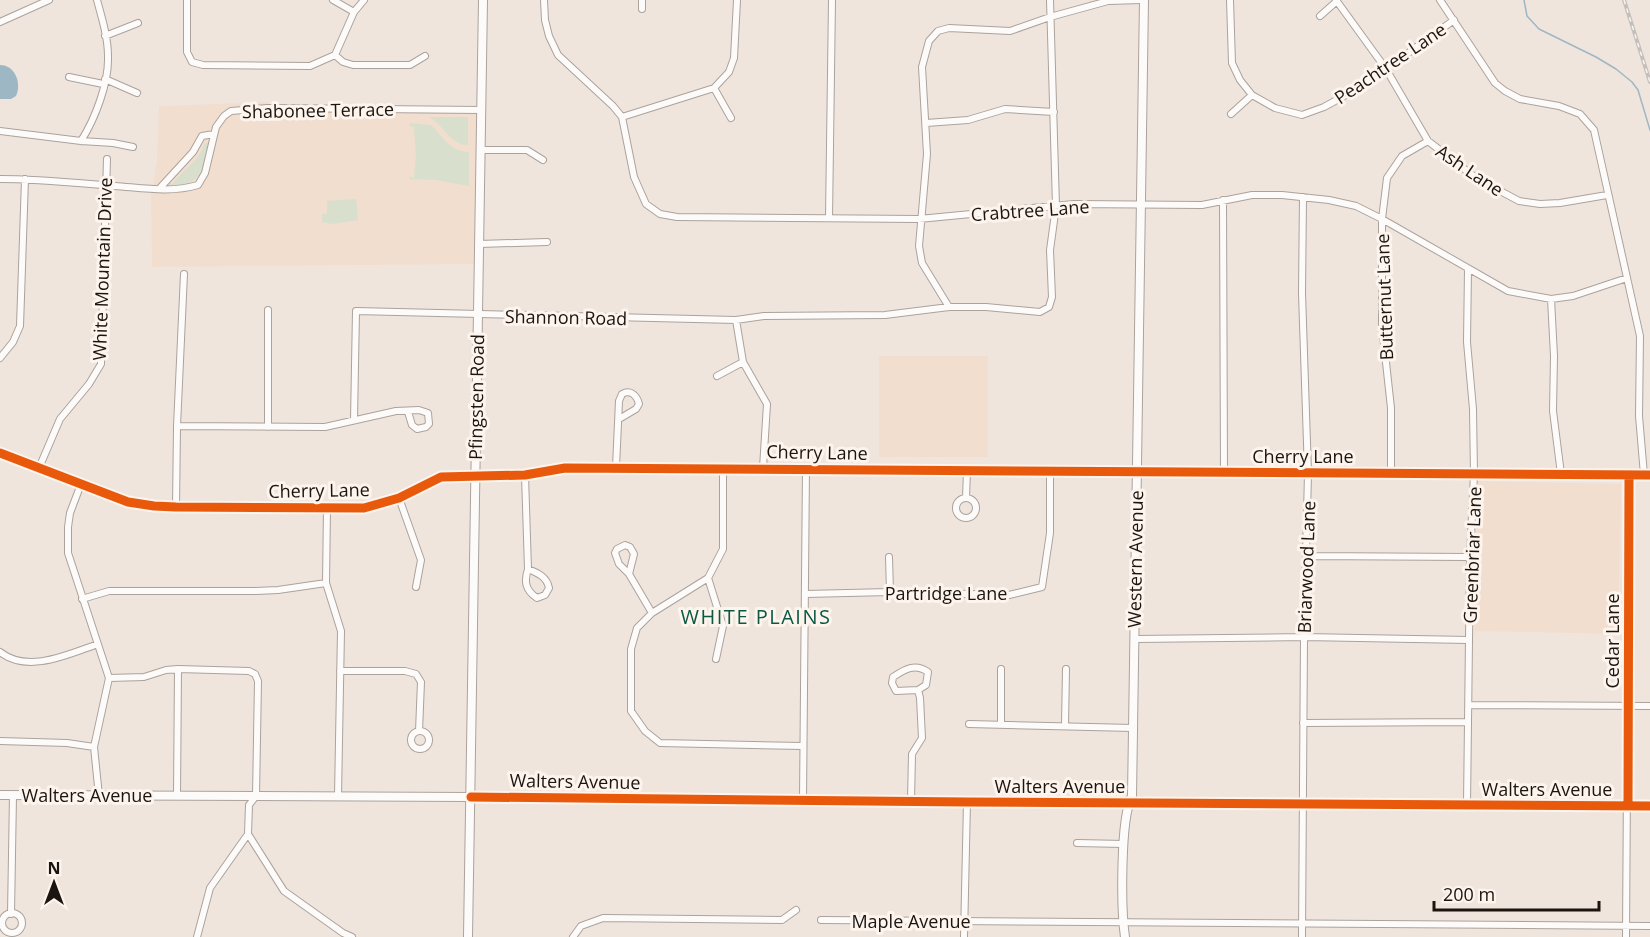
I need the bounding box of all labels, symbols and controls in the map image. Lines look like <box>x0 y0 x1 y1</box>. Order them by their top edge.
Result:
street label: Peachtree Lane <box>1329 17 1451 109</box>
street label: Shabonee Terrace <box>242 97 394 123</box>
street label: Ash Lane <box>1432 139 1508 201</box>
street label: White Mountain Drive <box>87 177 117 361</box>
street label: Crabtree Lane <box>970 194 1090 226</box>
street label: Butternut Lane <box>1370 233 1398 361</box>
street label: Shannon Road <box>505 304 627 330</box>
street label: Pfingsten Road <box>463 334 489 460</box>
street label: Cherry Lane <box>766 439 868 465</box>
street label: Cherry Lane <box>1252 444 1354 468</box>
street label: Cherry Lane <box>268 477 370 503</box>
street label: Greenbriar Lane <box>1458 486 1486 624</box>
street label: Western Avenue <box>1122 490 1148 628</box>
street label: Briarwood Lane <box>1292 500 1320 634</box>
street label: Partridge Lane <box>885 581 1007 605</box>
street label: Cedar Lane <box>1600 593 1624 689</box>
district label: WHITE PLAINS <box>681 603 831 630</box>
street label: Walters Avenue <box>509 768 641 794</box>
street label: Walters Avenue <box>995 774 1125 798</box>
street label: Walters Avenue <box>1482 777 1612 801</box>
street label: Walters Avenue <box>22 783 152 807</box>
north arrow <box>24 853 84 913</box>
text: N <box>47 857 61 879</box>
scale bar <box>1434 874 1599 912</box>
text: 200 m <box>1443 882 1495 906</box>
street label: Maple Avenue <box>851 909 971 933</box>

